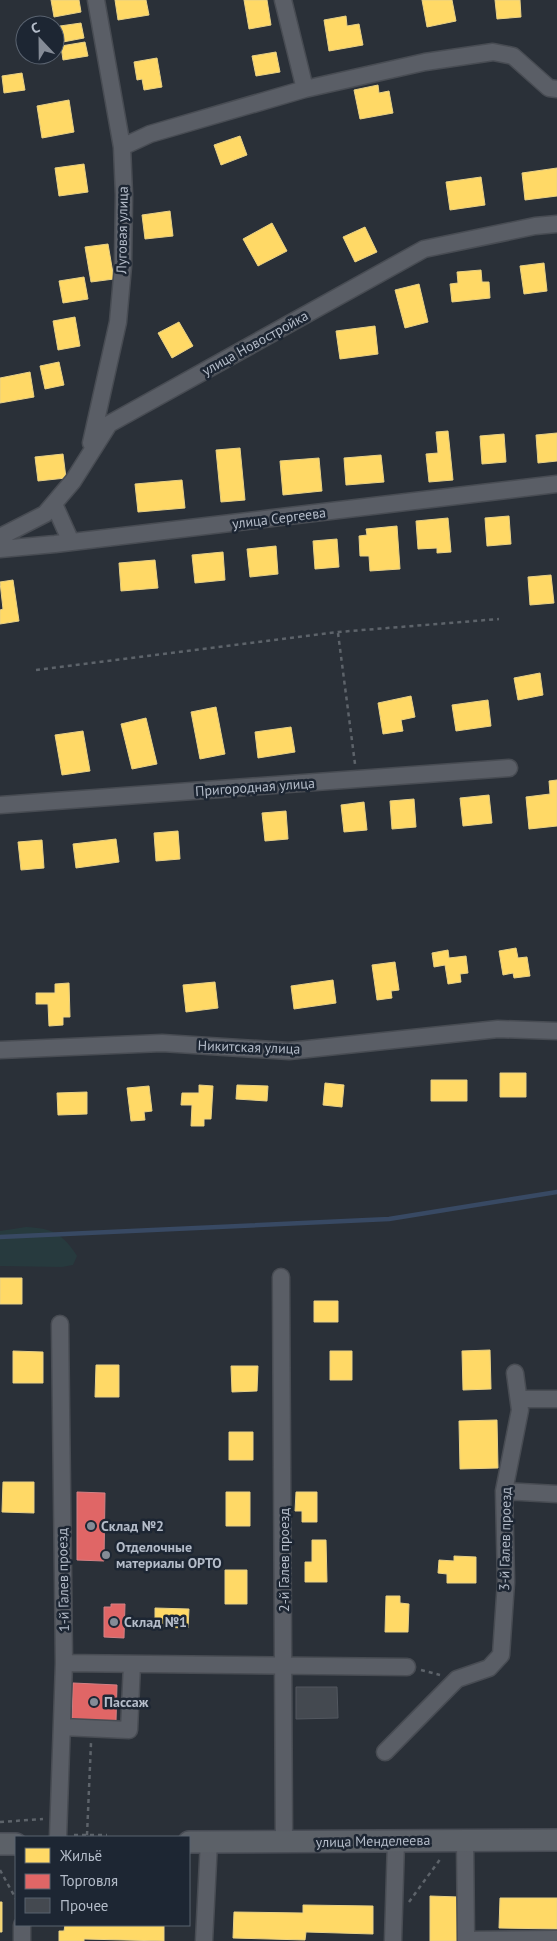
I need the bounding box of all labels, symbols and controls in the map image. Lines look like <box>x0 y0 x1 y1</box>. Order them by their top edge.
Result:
north arrow <box>15 15 65 65</box>
text: С <box>28 18 42 38</box>
street label: Луговая улица <box>112 186 132 275</box>
street label: улица Новостройка <box>199 306 311 380</box>
street label: улица Сергеева <box>231 503 327 533</box>
street label: Пригородная улица <box>195 774 316 800</box>
street label: Никитская улица <box>197 1036 301 1058</box>
street label: 3-й Галев проезд <box>495 1486 515 1591</box>
street label: 2-й Галев проезд <box>275 1508 293 1612</box>
place label: Склад №2 <box>101 1517 164 1535</box>
marker: Склад №2 <box>85 1520 97 1532</box>
street label: 1-й Галев проезд <box>53 1527 73 1632</box>
place label: Отделочные материалы ОРТО <box>116 1538 222 1572</box>
marker: Отделочные материалы ОРТО <box>100 1549 112 1561</box>
place label: Склад №1 <box>124 1613 187 1631</box>
marker: Склад №1 <box>108 1616 120 1628</box>
place label: Пассаж <box>104 1693 149 1711</box>
marker: Пассаж <box>88 1696 100 1708</box>
street label: улица Менделеева <box>316 1831 430 1851</box>
legend <box>15 1836 190 1926</box>
text: Жильё <box>59 1846 102 1865</box>
text: Торговля <box>60 1871 118 1890</box>
text: Прочее <box>60 1896 108 1915</box>

